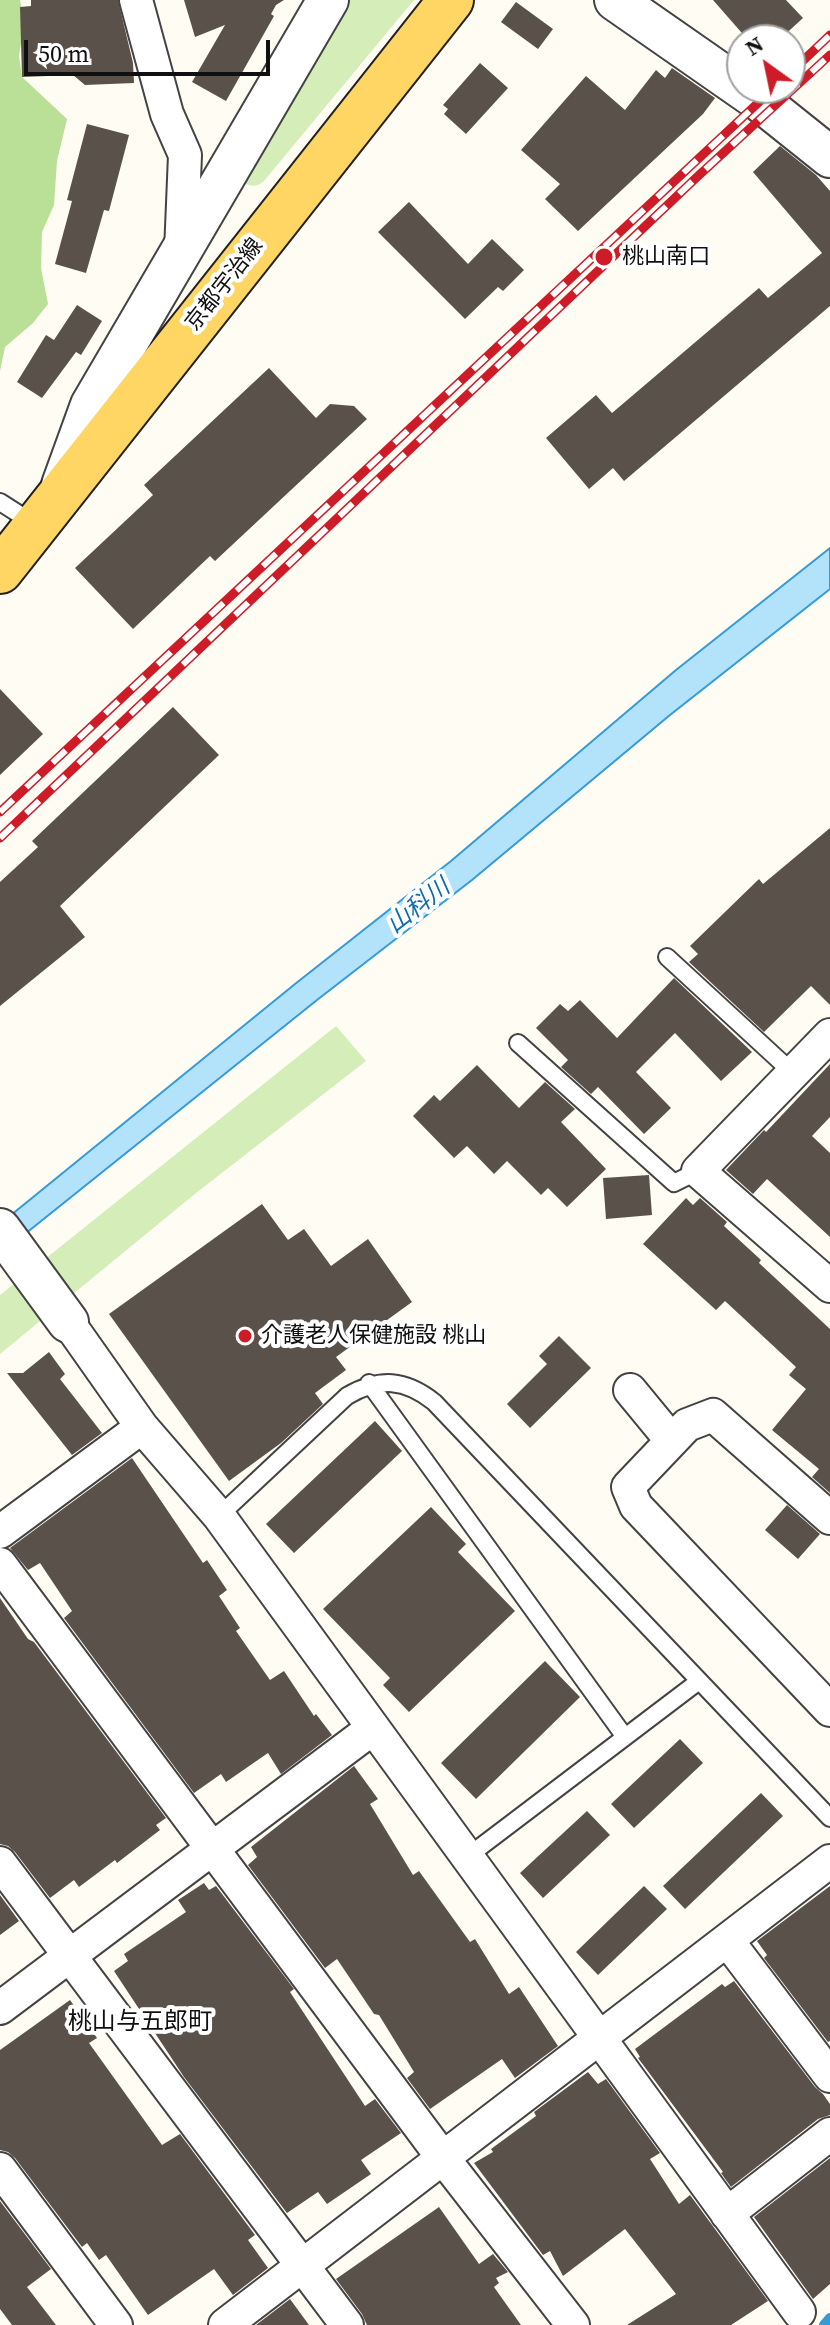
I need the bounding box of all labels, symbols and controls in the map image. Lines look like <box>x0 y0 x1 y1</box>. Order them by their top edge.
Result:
scale bar <box>28 24 274 74</box>
north arrow <box>726 24 806 104</box>
text: N <box>739 29 769 62</box>
text: 50 m <box>38 37 89 70</box>
street label: 京都宇治線 <box>181 234 269 336</box>
place label: 桃山南口 <box>622 244 710 270</box>
marker: 桃山南口 <box>593 246 615 268</box>
water label: 山科川 <box>382 873 456 941</box>
place label: 介護老人保健施設 桃山 <box>261 1323 486 1349</box>
marker: 介護老人保健施設 桃山 <box>236 1327 254 1345</box>
district label: 桃山与五郎町 <box>68 2009 212 2037</box>

